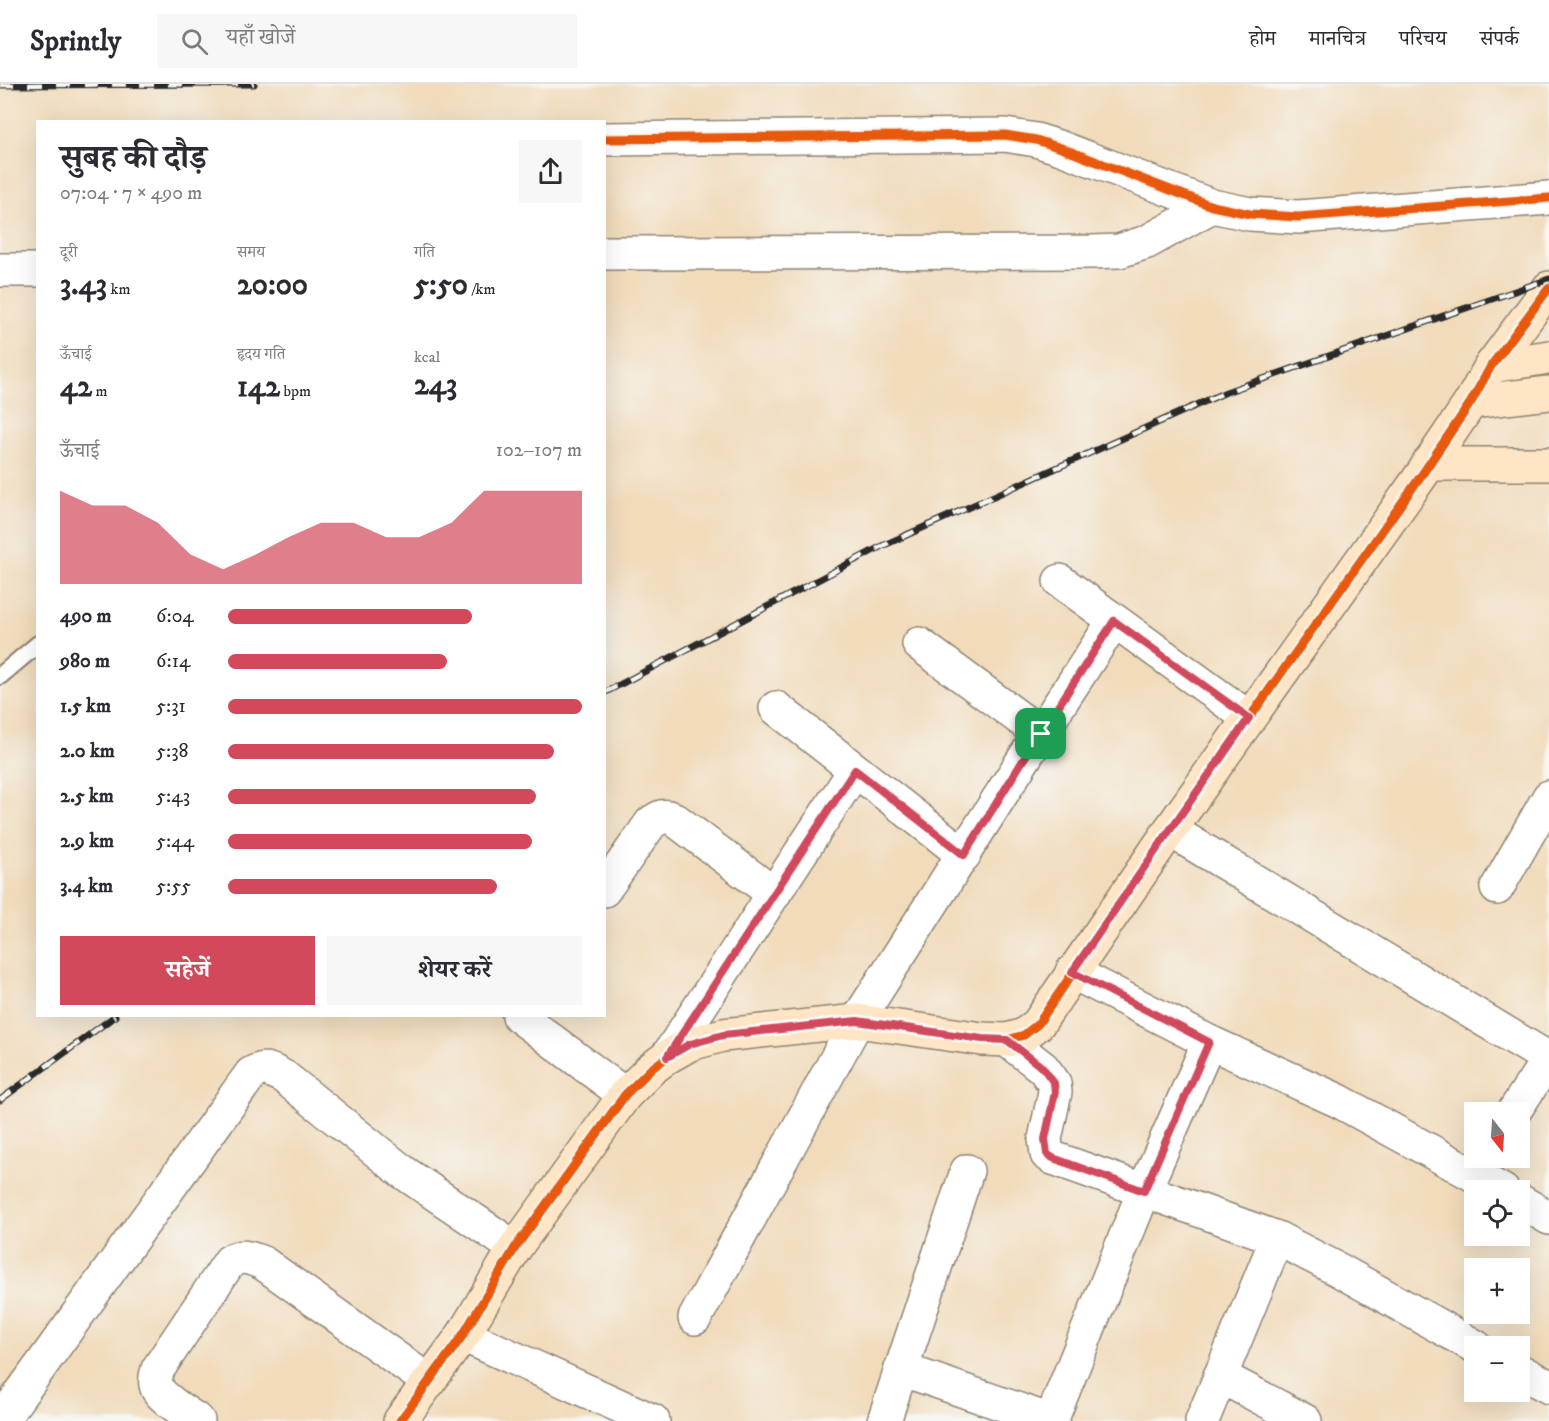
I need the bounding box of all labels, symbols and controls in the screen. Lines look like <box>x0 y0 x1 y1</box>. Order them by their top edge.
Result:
search box <box>157 14 577 68</box>
text: Sprintly <box>30 24 121 59</box>
text: यहाँ खोजें <box>226 24 295 51</box>
icon: search <box>178 25 211 58</box>
text: होम <box>1249 26 1276 52</box>
text: मानचित्र <box>1309 26 1366 52</box>
text: परिचय <box>1399 26 1447 52</box>
text: संपर्क <box>1480 26 1519 52</box>
text: सुबह की दौड़ <box>60 138 207 179</box>
button: share <box>519 140 582 203</box>
text: 07:04 · 7 × 490 m <box>60 181 202 206</box>
text: दूरी <box>60 242 77 262</box>
text: समय <box>237 242 265 262</box>
text: गति <box>414 242 435 262</box>
text: 3.43 <box>60 267 107 304</box>
text: 20:00 <box>237 267 308 304</box>
text: 5:50 <box>414 267 468 304</box>
text: km <box>107 279 130 299</box>
text: /km <box>468 279 496 299</box>
text: ऊँचाई <box>60 344 92 364</box>
text: हृदय गति <box>237 344 285 364</box>
text: kcal <box>414 347 440 367</box>
text: 243 <box>414 367 457 404</box>
text: 42 <box>60 369 92 406</box>
text: 142 <box>237 369 280 406</box>
text: m <box>92 381 107 401</box>
text: bpm <box>280 381 311 401</box>
text: 102–107 m <box>496 438 582 463</box>
text: ऊँचाई <box>60 439 99 464</box>
text: 490 m <box>60 604 112 629</box>
text: 6:04 <box>156 604 194 629</box>
text: 980 m <box>60 649 110 674</box>
text: 6:14 <box>156 649 190 674</box>
text: 1.5 km <box>60 694 111 719</box>
text: 5:31 <box>156 694 186 719</box>
pin <box>1015 708 1066 759</box>
icon: arrive <box>1024 717 1057 750</box>
text: 2.0 km <box>60 739 115 764</box>
text: 5:38 <box>156 739 189 764</box>
text: 2.5 km <box>60 784 114 809</box>
text: 5:43 <box>156 784 190 809</box>
text: 2.9 km <box>60 829 114 854</box>
text: 5:44 <box>156 829 194 854</box>
text: 3.4 km <box>60 874 113 899</box>
text: 5:55 <box>156 874 191 899</box>
button: सहेजें <box>60 936 315 1005</box>
button: शेयर करें <box>327 936 582 1005</box>
north arrow <box>1464 1102 1530 1168</box>
map controls <box>1464 1102 1530 1402</box>
button: locate <box>1464 1180 1530 1246</box>
button: + <box>1464 1258 1530 1324</box>
button: − <box>1464 1336 1530 1402</box>

